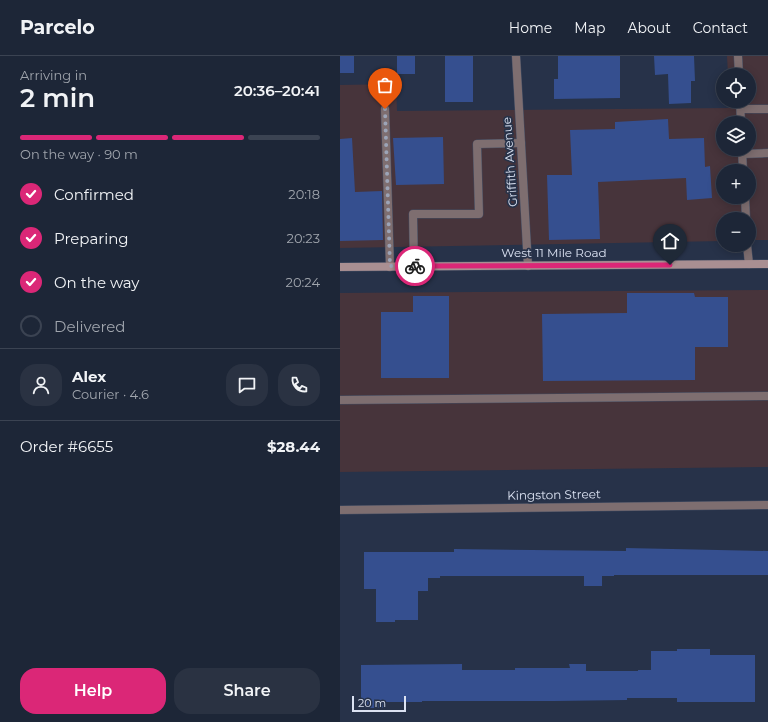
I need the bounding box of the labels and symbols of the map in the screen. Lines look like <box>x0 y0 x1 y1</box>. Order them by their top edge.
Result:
pin <box>368 68 402 109</box>
street label: Griffith Avenue <box>499 117 520 207</box>
pin <box>653 224 687 265</box>
street label: West 11 Mile Road <box>501 245 607 260</box>
courier <box>395 246 435 286</box>
street label: Kingston Street <box>507 486 601 503</box>
scale bar <box>352 694 406 713</box>

